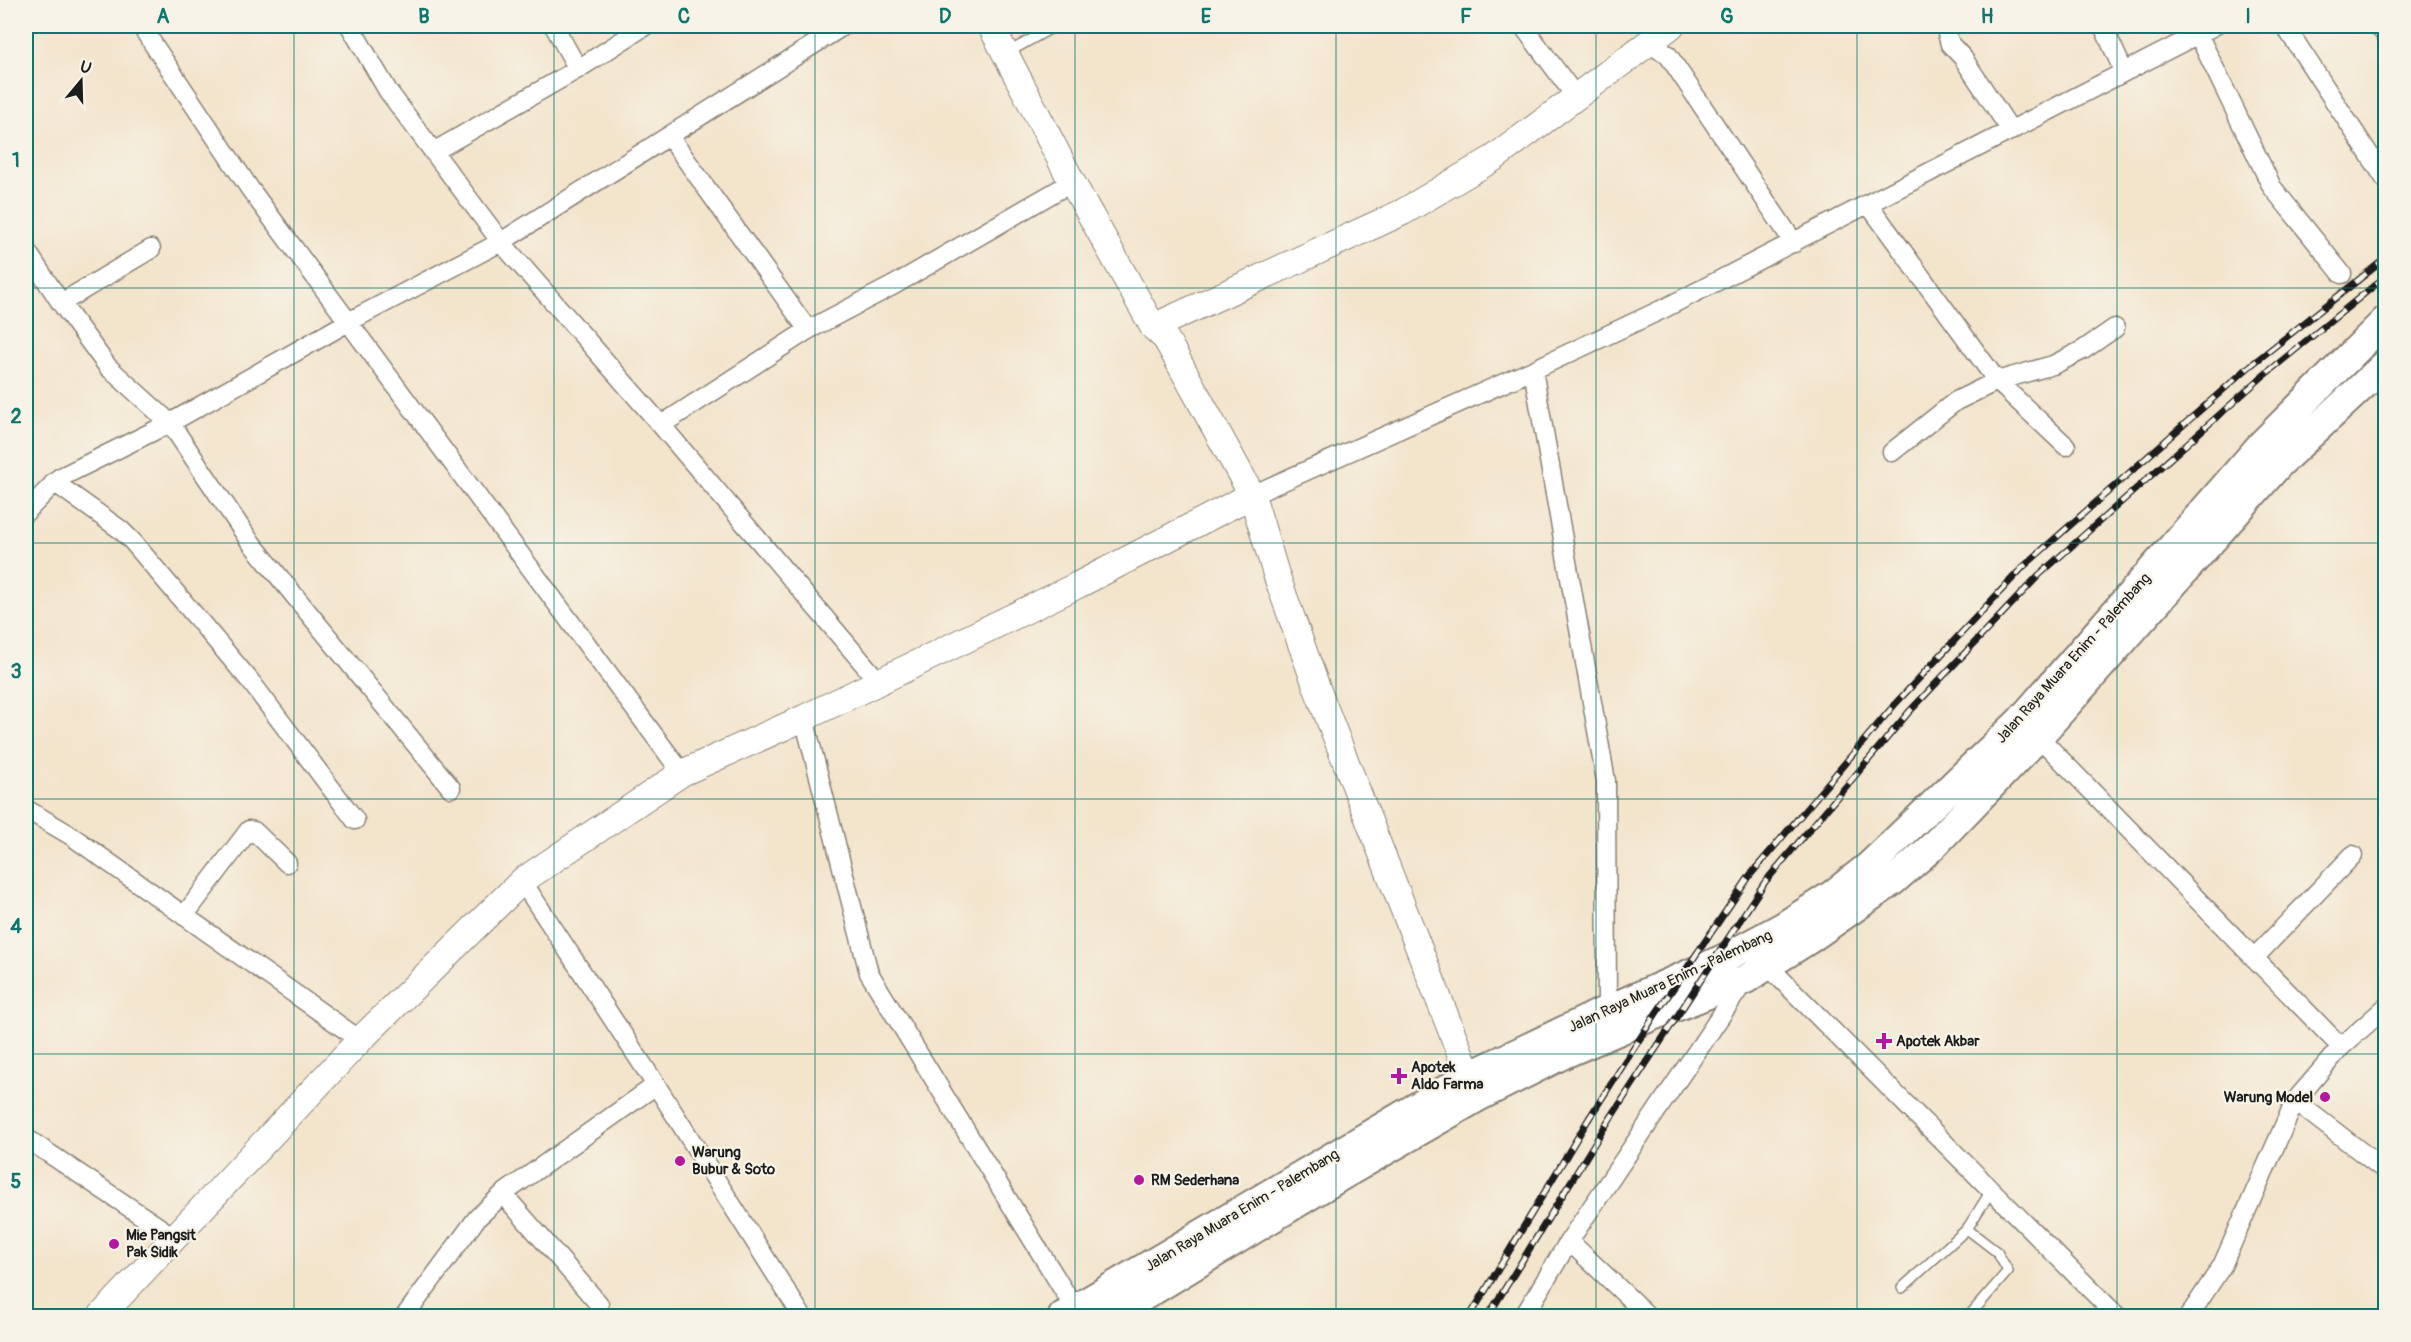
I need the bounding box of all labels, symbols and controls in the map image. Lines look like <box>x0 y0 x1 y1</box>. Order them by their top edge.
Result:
text: A <box>157 4 170 29</box>
text: B <box>418 4 430 29</box>
text: C <box>678 4 690 29</box>
text: D <box>939 4 952 29</box>
text: E <box>1201 4 1212 29</box>
text: F <box>1460 4 1472 29</box>
text: G <box>1720 4 1734 29</box>
text: H <box>1981 4 1994 29</box>
text: I <box>2245 4 2251 29</box>
north arrow <box>51 51 111 111</box>
text: U <box>77 57 94 79</box>
text: 1 <box>12 148 20 173</box>
text: 2 <box>10 404 22 429</box>
street label: Jalan Raya Muara Enim - Palembang <box>1992 569 2155 747</box>
text: 3 <box>10 659 22 684</box>
text: 4 <box>10 914 22 939</box>
street label: Jalan Raya Muara Enim - Palembang <box>1565 926 1775 1037</box>
place label: Apotek Akbar <box>1896 1032 1980 1051</box>
marker: Apotek Akbar <box>1877 1034 1891 1048</box>
place label: Apotek Aldo Farma <box>1411 1058 1483 1094</box>
marker: Apotek Aldo Farma <box>1392 1069 1406 1083</box>
place label: Warung Model <box>2224 1088 2313 1107</box>
marker: Warung Model <box>2318 1090 2332 1104</box>
place label: Warung Bubur & Soto <box>692 1143 775 1179</box>
street label: Jalan Raya Muara Enim - Palembang <box>1142 1145 1343 1276</box>
marker: Warung Bubur & Soto <box>673 1154 687 1168</box>
text: 5 <box>11 1169 22 1194</box>
place label: RM Sederhana <box>1151 1171 1239 1190</box>
marker: RM Sederhana <box>1132 1173 1146 1187</box>
place label: Mie Pangsit Pak Sidik <box>126 1226 197 1262</box>
marker: Mie Pangsit Pak Sidik <box>107 1237 121 1251</box>

